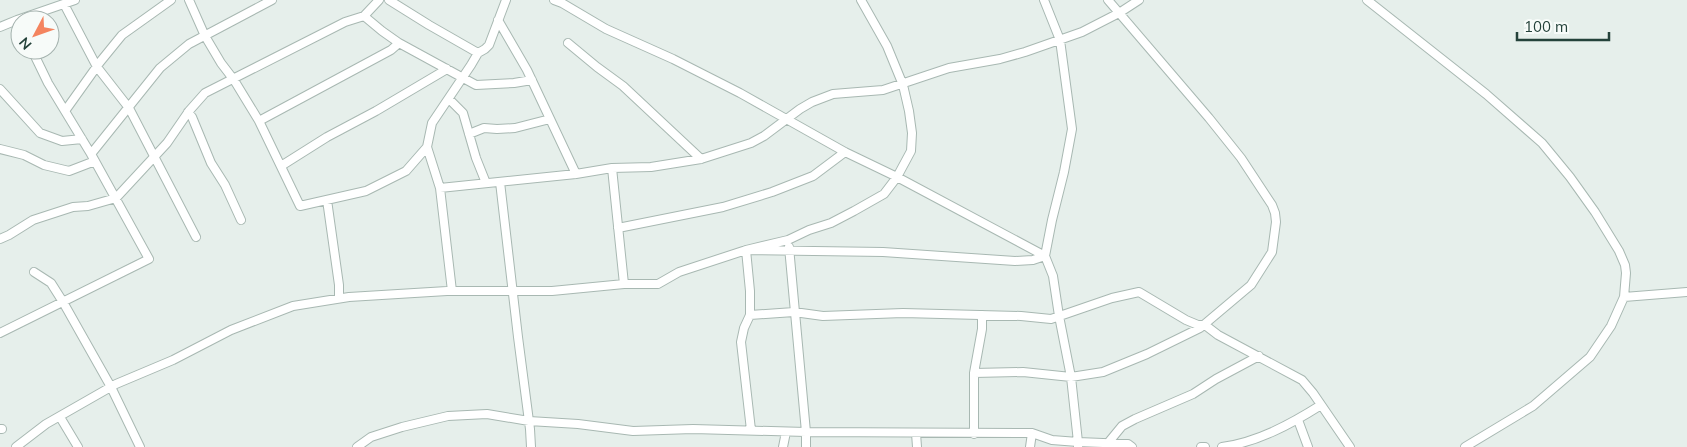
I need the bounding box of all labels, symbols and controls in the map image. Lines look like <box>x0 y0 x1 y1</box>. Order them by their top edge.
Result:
north arrow <box>10 10 60 60</box>
scale bar <box>1517 10 1610 42</box>
text: 100 m <box>1524 17 1568 36</box>
text: N <box>15 34 35 53</box>

